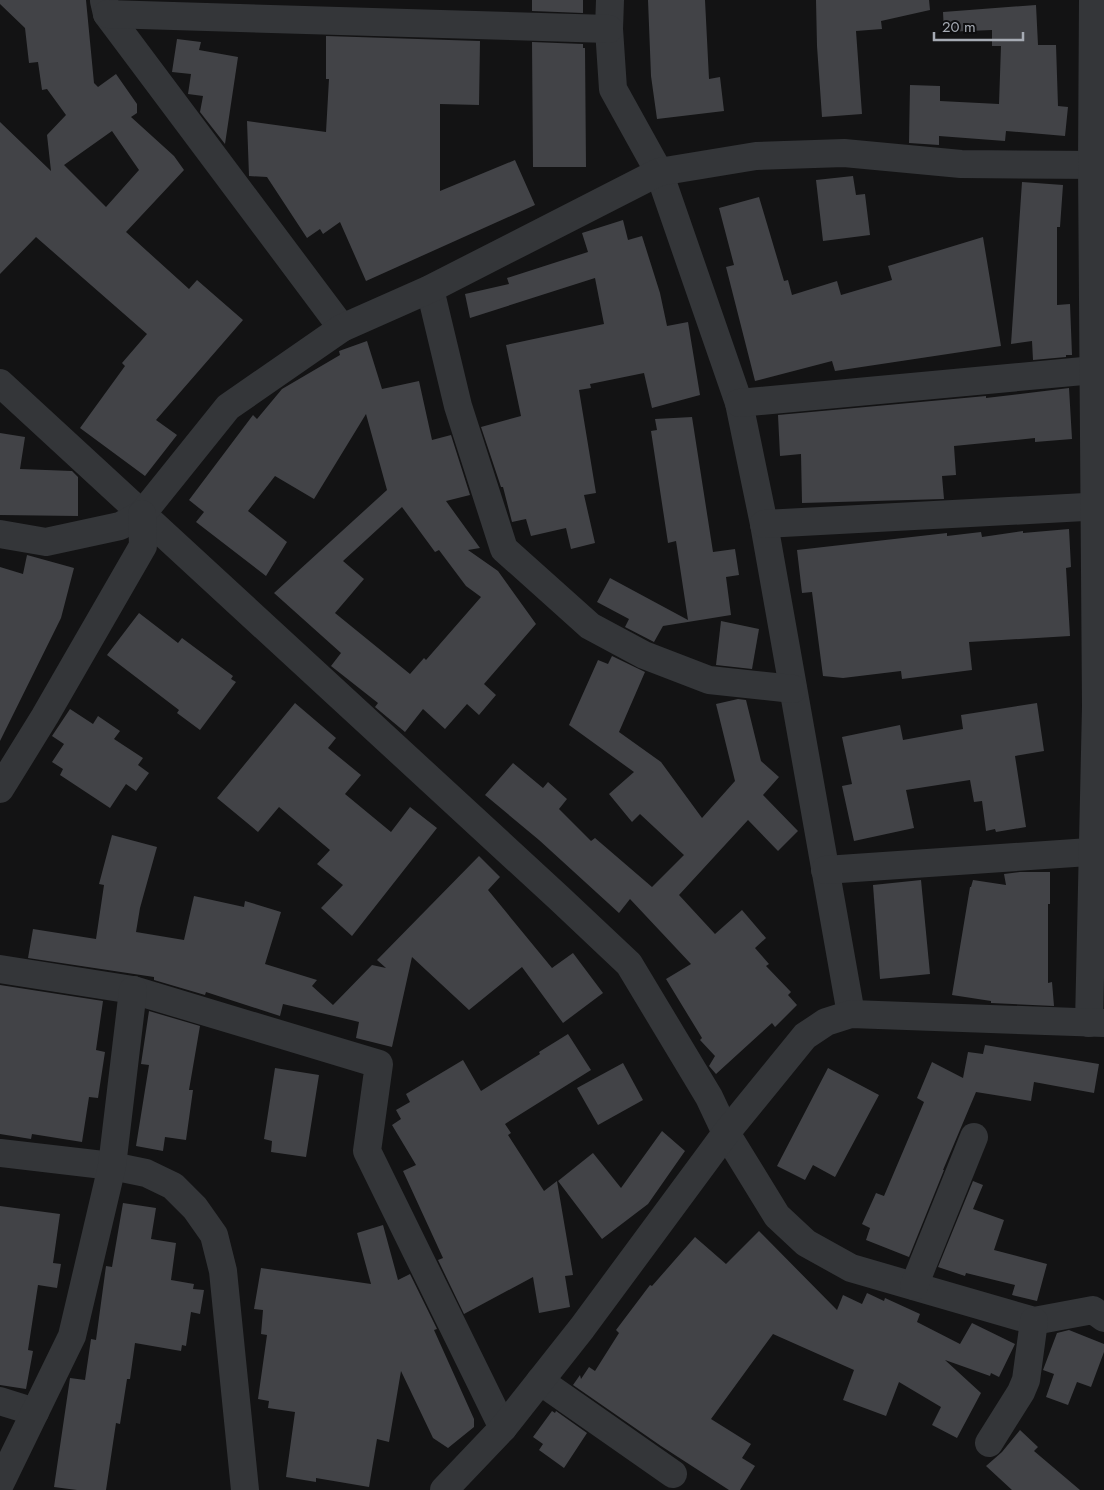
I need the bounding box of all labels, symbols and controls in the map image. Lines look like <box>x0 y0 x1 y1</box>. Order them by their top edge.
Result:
scale bar <box>934 10 1023 42</box>
text: 20 m <box>942 16 976 38</box>

